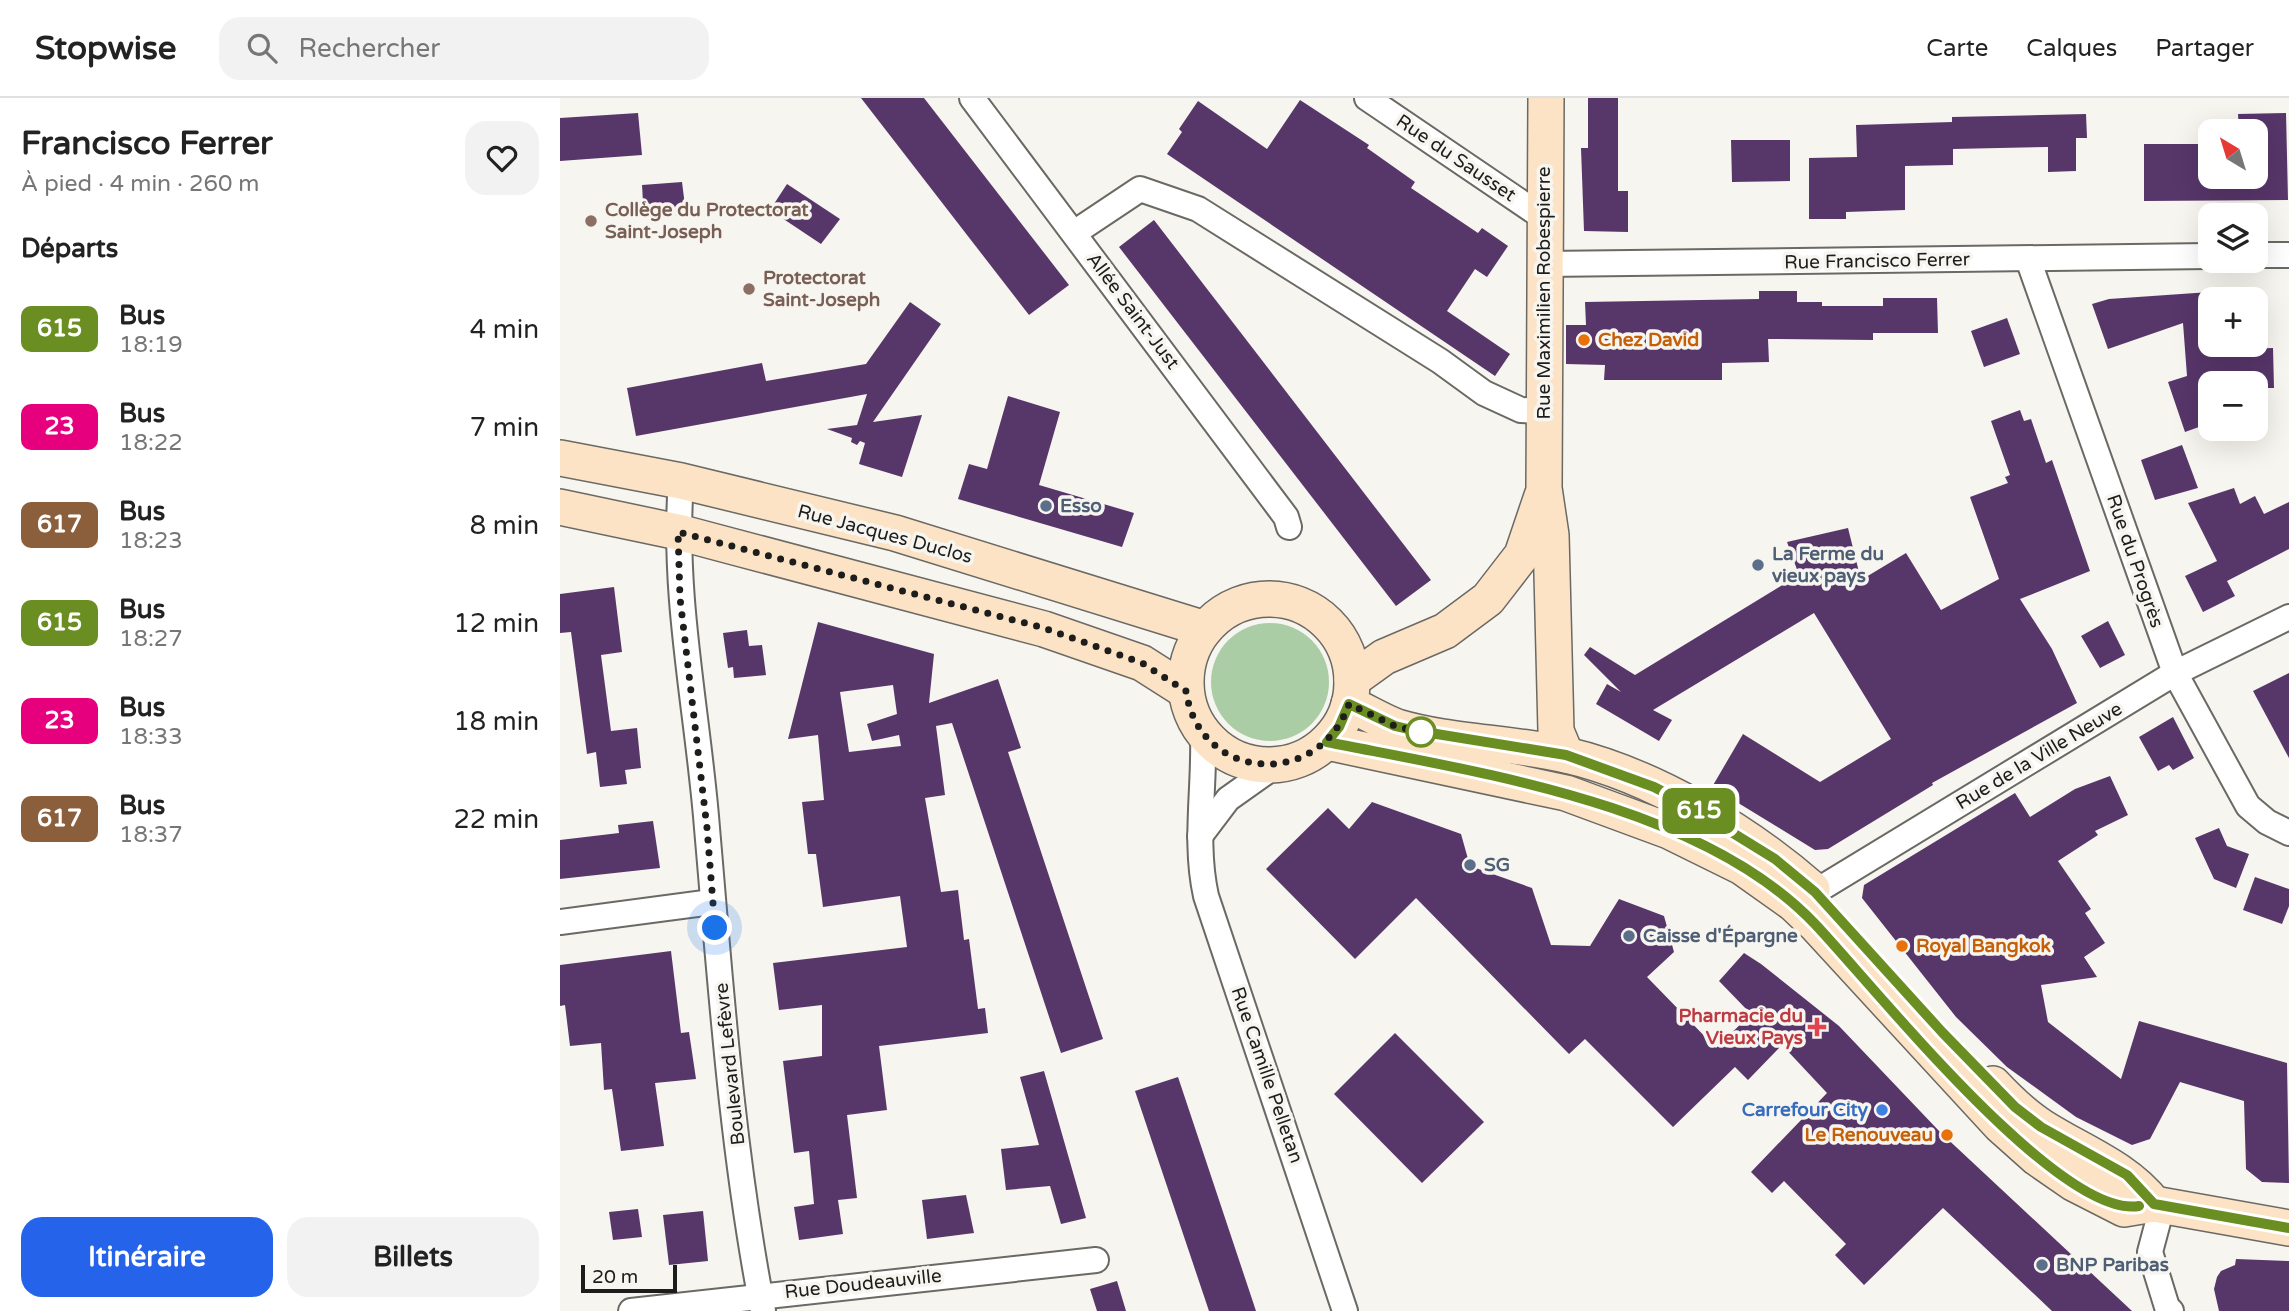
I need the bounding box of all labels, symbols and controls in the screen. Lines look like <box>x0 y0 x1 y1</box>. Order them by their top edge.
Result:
search box <box>219 17 709 80</box>
text: Stopwise <box>35 29 177 68</box>
icon: search <box>243 29 281 67</box>
text: Rechercher <box>299 33 440 64</box>
text: Carte <box>1926 34 1988 63</box>
text: Calques <box>2026 34 2117 63</box>
text: Partager <box>2155 34 2254 63</box>
street label: Rue du Sausset <box>1392 110 1520 206</box>
north arrow <box>2198 119 2268 189</box>
map controls <box>2198 119 2268 441</box>
button: heart <box>465 121 539 195</box>
text: Francisco Ferrer <box>21 124 273 163</box>
street label: Rue Maximilien Robespierre <box>1533 166 1555 420</box>
text: À pied · 4 min · 260 m <box>21 170 260 198</box>
place label: Collège du Protectorat Saint-Joseph <box>605 199 809 244</box>
button: layers <box>2198 203 2268 273</box>
marker: Collège du Protectorat Saint-Joseph <box>583 213 599 229</box>
text: Départs <box>21 233 118 264</box>
street label: Allée Saint-Just <box>1082 248 1184 374</box>
street label: Rue Francisco Ferrer <box>1784 248 1971 274</box>
place label: Protectorat Saint-Joseph <box>763 267 880 312</box>
marker: Protectorat Saint-Joseph <box>741 281 757 297</box>
button: + <box>2198 287 2268 357</box>
text: Bus <box>119 300 165 331</box>
text: 615 <box>37 314 82 343</box>
text: 4 min <box>470 314 539 345</box>
place label: Chez David <box>1598 329 1699 351</box>
text: 18:19 <box>119 331 183 359</box>
marker: Chez David <box>1576 332 1592 348</box>
button: − <box>2198 371 2268 441</box>
text: Bus <box>119 398 165 429</box>
text: 23 <box>44 412 75 441</box>
text: 7 min <box>470 412 539 443</box>
text: 18:22 <box>119 429 183 457</box>
street label: Rue du Progrès <box>2102 492 2168 630</box>
place label: Esso <box>1060 495 1102 517</box>
text: Bus <box>119 496 165 527</box>
marker: Esso <box>1038 498 1054 514</box>
street label: Rue Jacques Duclos <box>795 500 975 568</box>
text: 617 <box>37 510 82 539</box>
text: 8 min <box>470 510 539 541</box>
text: 18:23 <box>119 527 183 555</box>
place label: La Ferme du vieux pays <box>1772 543 1884 588</box>
marker: La Ferme du vieux pays <box>1750 557 1766 573</box>
text: Bus <box>119 594 165 625</box>
text: 615 <box>37 608 82 637</box>
text: 12 min <box>453 608 539 639</box>
text: 18:27 <box>119 625 183 653</box>
text: Bus <box>119 692 165 723</box>
street label: Rue de la Ville Neuve <box>1952 698 2126 814</box>
text: 23 <box>44 706 75 735</box>
text: 18 min <box>453 706 539 737</box>
unlabelled marker <box>1406 717 1436 747</box>
text: 18:33 <box>119 723 183 751</box>
line badge: 615 <box>1659 788 1739 834</box>
text: Bus <box>119 790 165 821</box>
text: 615 <box>1676 796 1722 825</box>
text: 617 <box>37 804 82 833</box>
text: 22 min <box>453 804 539 835</box>
text: 18:37 <box>119 821 183 849</box>
place label: SG <box>1484 854 1510 876</box>
marker: SG <box>1462 857 1478 873</box>
your location <box>697 910 732 945</box>
place label: Caisse d'Épargne <box>1643 924 1798 948</box>
marker: Caisse d'Épargne <box>1621 928 1637 944</box>
place label: Royal Bangkok <box>1916 935 2052 958</box>
marker: Royal Bangkok <box>1894 938 1910 954</box>
street label: Boulevard Lefèvre <box>711 982 749 1146</box>
street label: Rue Camille Pelletan <box>1226 984 1308 1166</box>
place label: Pharmacie du Vieux Pays <box>1679 1005 1803 1050</box>
marker: Pharmacie du Vieux Pays <box>1809 1019 1825 1035</box>
place label: Carrefour City <box>1742 1099 1869 1122</box>
marker: Carrefour City <box>1874 1102 1890 1118</box>
place label: Le Renouveau <box>1805 1124 1933 1146</box>
marker: Le Renouveau <box>1939 1127 1955 1143</box>
button: Itinéraire <box>21 1217 273 1297</box>
button: Billets <box>287 1217 539 1297</box>
place label: BNP Paribas <box>2056 1254 2169 1276</box>
marker: BNP Paribas <box>2034 1257 2050 1273</box>
scale bar <box>581 1262 677 1294</box>
street label: Rue Doudeauville <box>783 1265 943 1303</box>
text: 20 m <box>592 1266 638 1288</box>

